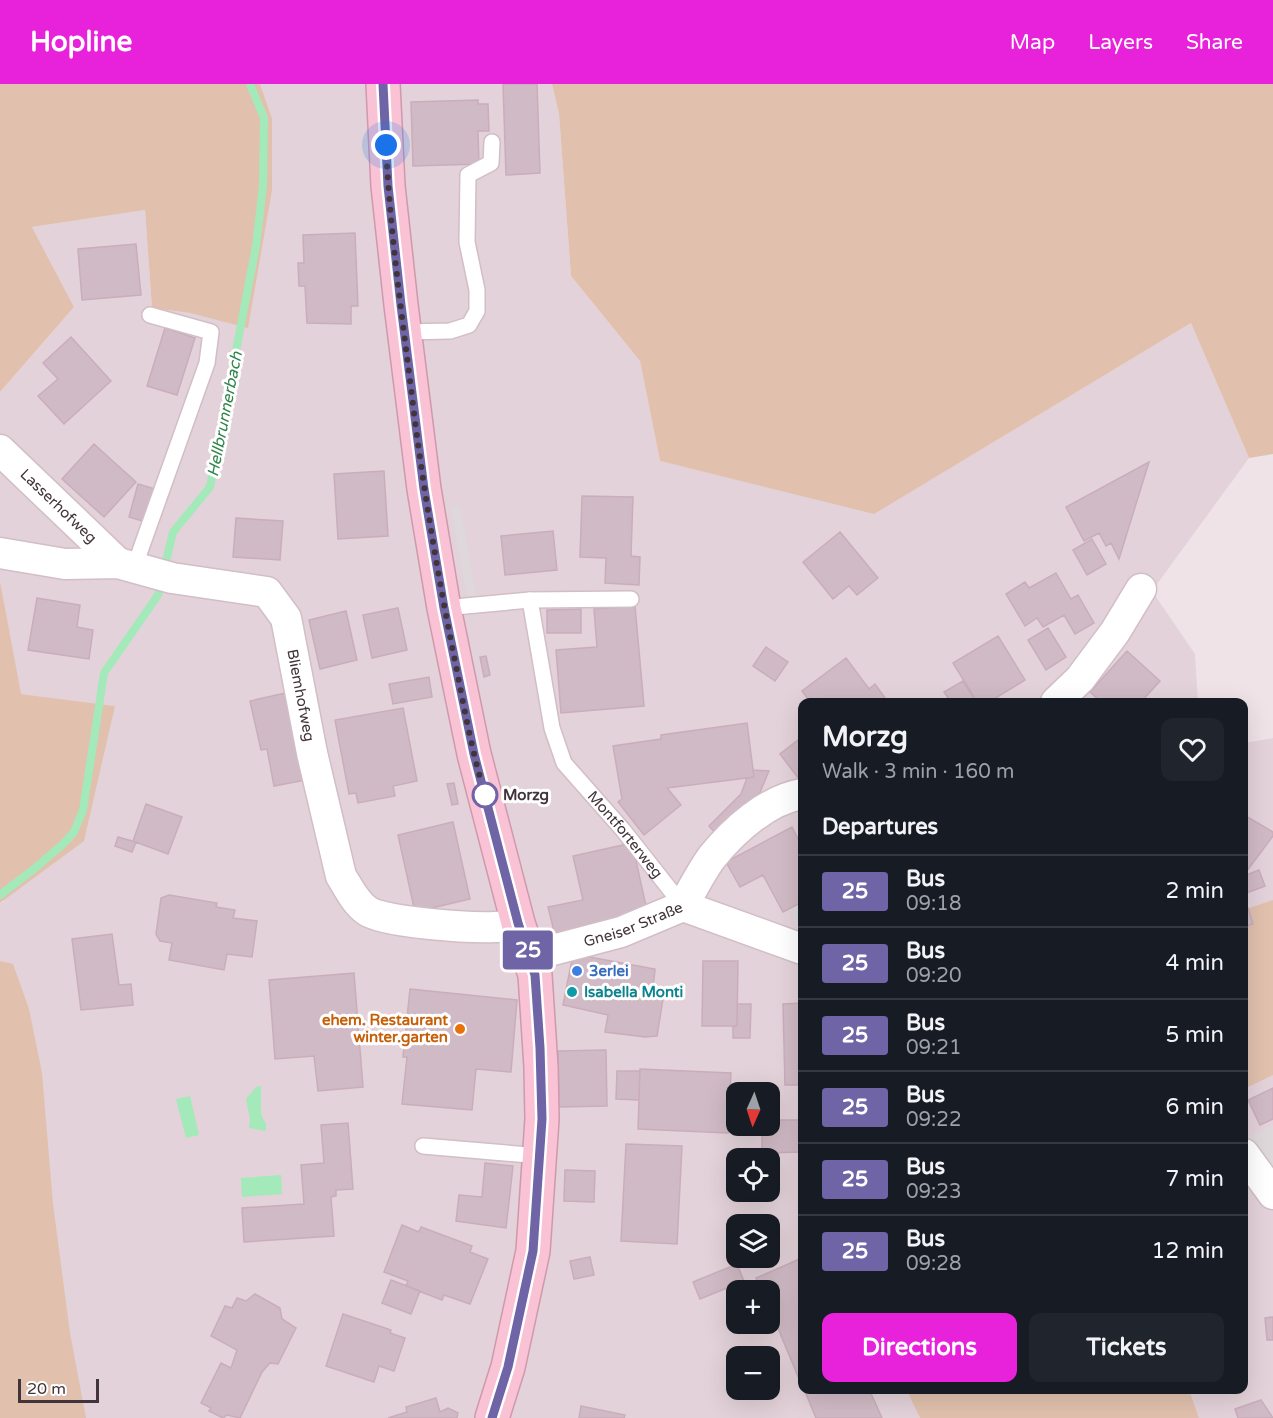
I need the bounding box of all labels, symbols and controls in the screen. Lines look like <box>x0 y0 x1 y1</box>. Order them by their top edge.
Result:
text: Hopline <box>30 25 132 59</box>
text: Map <box>1010 30 1055 55</box>
text: Layers <box>1088 30 1153 55</box>
text: Share <box>1186 30 1243 55</box>
your location <box>371 130 401 160</box>
water label: Hellbrunnerbach <box>203 349 247 478</box>
street label: Lasserhofweg <box>16 465 101 547</box>
street label: Bliemhofweg <box>283 648 319 743</box>
button: heart <box>1161 718 1224 781</box>
text: Morzg <box>822 720 908 754</box>
text: Walk · 3 min · 160 m <box>822 760 1014 784</box>
marker: Morzg <box>472 782 498 808</box>
place label: Morzg <box>503 786 549 805</box>
street label: Montforterweg <box>584 787 667 882</box>
text: Departures <box>822 814 938 840</box>
text: Bus <box>906 866 945 892</box>
text: 2 min <box>1165 878 1224 904</box>
text: 25 <box>842 879 868 904</box>
text: 09:18 <box>906 892 961 916</box>
street label: Gneiser Straße <box>582 898 686 950</box>
line badge: 25 <box>501 930 555 970</box>
text: 25 <box>515 938 541 963</box>
text: Bus <box>906 938 945 964</box>
text: 4 min <box>1165 950 1224 976</box>
text: 25 <box>842 951 868 976</box>
place label: 3erlei <box>589 962 629 980</box>
marker: 3erlei <box>570 964 584 978</box>
text: 09:20 <box>906 964 961 988</box>
place label: Isabella Monti <box>584 983 683 1001</box>
marker: Isabella Monti <box>565 985 579 999</box>
text: Bus <box>906 1010 945 1036</box>
place label: ehem. Restaurant winter.garten <box>322 1011 448 1047</box>
marker: ehem. Restaurant winter.garten <box>453 1022 467 1036</box>
text: 5 min <box>1165 1022 1224 1048</box>
text: 25 <box>842 1023 868 1048</box>
text: 09:21 <box>906 1036 961 1060</box>
north arrow <box>726 1082 780 1136</box>
map controls <box>726 1082 780 1400</box>
text: Bus <box>906 1082 945 1108</box>
text: 6 min <box>1165 1094 1224 1120</box>
text: 25 <box>842 1095 868 1120</box>
text: 09:22 <box>906 1108 961 1132</box>
button: locate <box>726 1148 780 1202</box>
text: Bus <box>906 1154 945 1180</box>
text: 7 min <box>1165 1166 1224 1192</box>
text: 25 <box>842 1167 868 1192</box>
text: 09:23 <box>906 1180 961 1204</box>
button: layers <box>726 1214 780 1268</box>
text: Bus <box>906 1226 945 1252</box>
text: 12 min <box>1152 1238 1224 1264</box>
text: 25 <box>842 1239 868 1264</box>
text: 09:28 <box>906 1252 961 1276</box>
button: + <box>726 1280 780 1334</box>
button: Directions <box>822 1313 1017 1382</box>
button: Tickets <box>1029 1313 1224 1382</box>
button: − <box>726 1346 780 1400</box>
scale bar <box>18 1376 99 1404</box>
text: 20 m <box>27 1379 66 1399</box>

